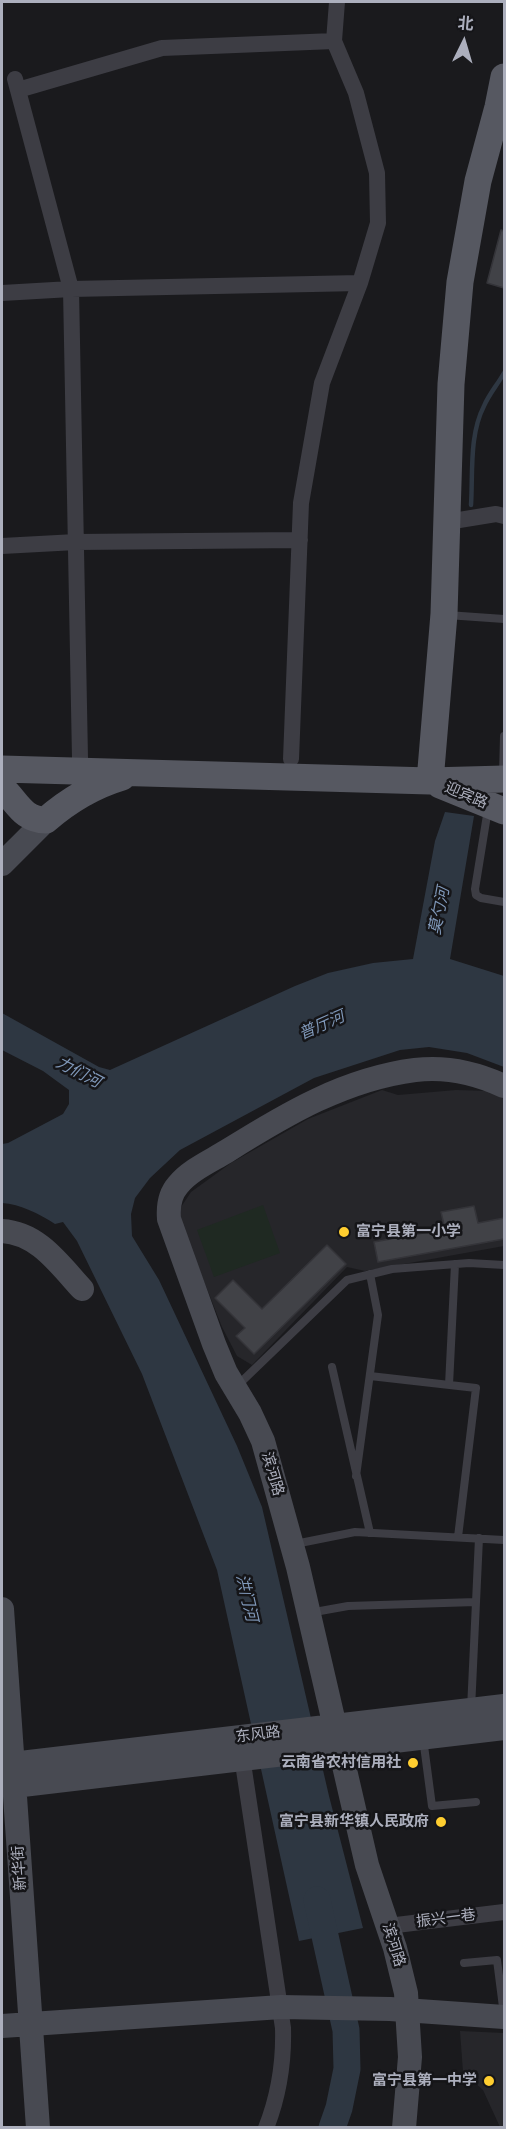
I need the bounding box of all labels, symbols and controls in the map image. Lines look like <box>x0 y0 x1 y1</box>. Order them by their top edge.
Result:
north arrow <box>434 12 494 72</box>
text: 北 <box>457 13 474 35</box>
street label: 迎宾路 <box>442 779 490 813</box>
water label: 莫勺河 <box>426 886 454 936</box>
water label: 普厅河 <box>296 1007 348 1045</box>
water label: 力们河 <box>52 1054 104 1092</box>
place label: 富宁县第一小学 <box>356 1223 461 1241</box>
marker: 富宁县第一小学 <box>337 1225 351 1239</box>
street label: 滨河路 <box>257 1450 287 1498</box>
water label: 洪门河 <box>231 1572 261 1624</box>
street label: 东风路 <box>235 1723 281 1747</box>
place label: 云南省农村信用社 <box>281 1754 401 1772</box>
marker: 云南省农村信用社 <box>406 1756 420 1770</box>
place label: 富宁县新华镇人民政府 <box>279 1813 429 1831</box>
marker: 富宁县新华镇人民政府 <box>434 1815 448 1829</box>
street label: 新华街 <box>9 1845 31 1891</box>
street label: 振兴一巷 <box>415 1906 477 1932</box>
street label: 滨河路 <box>378 1921 408 1969</box>
place label: 富宁县第一中学 <box>372 2072 477 2090</box>
marker: 富宁县第一中学 <box>482 2074 496 2088</box>

